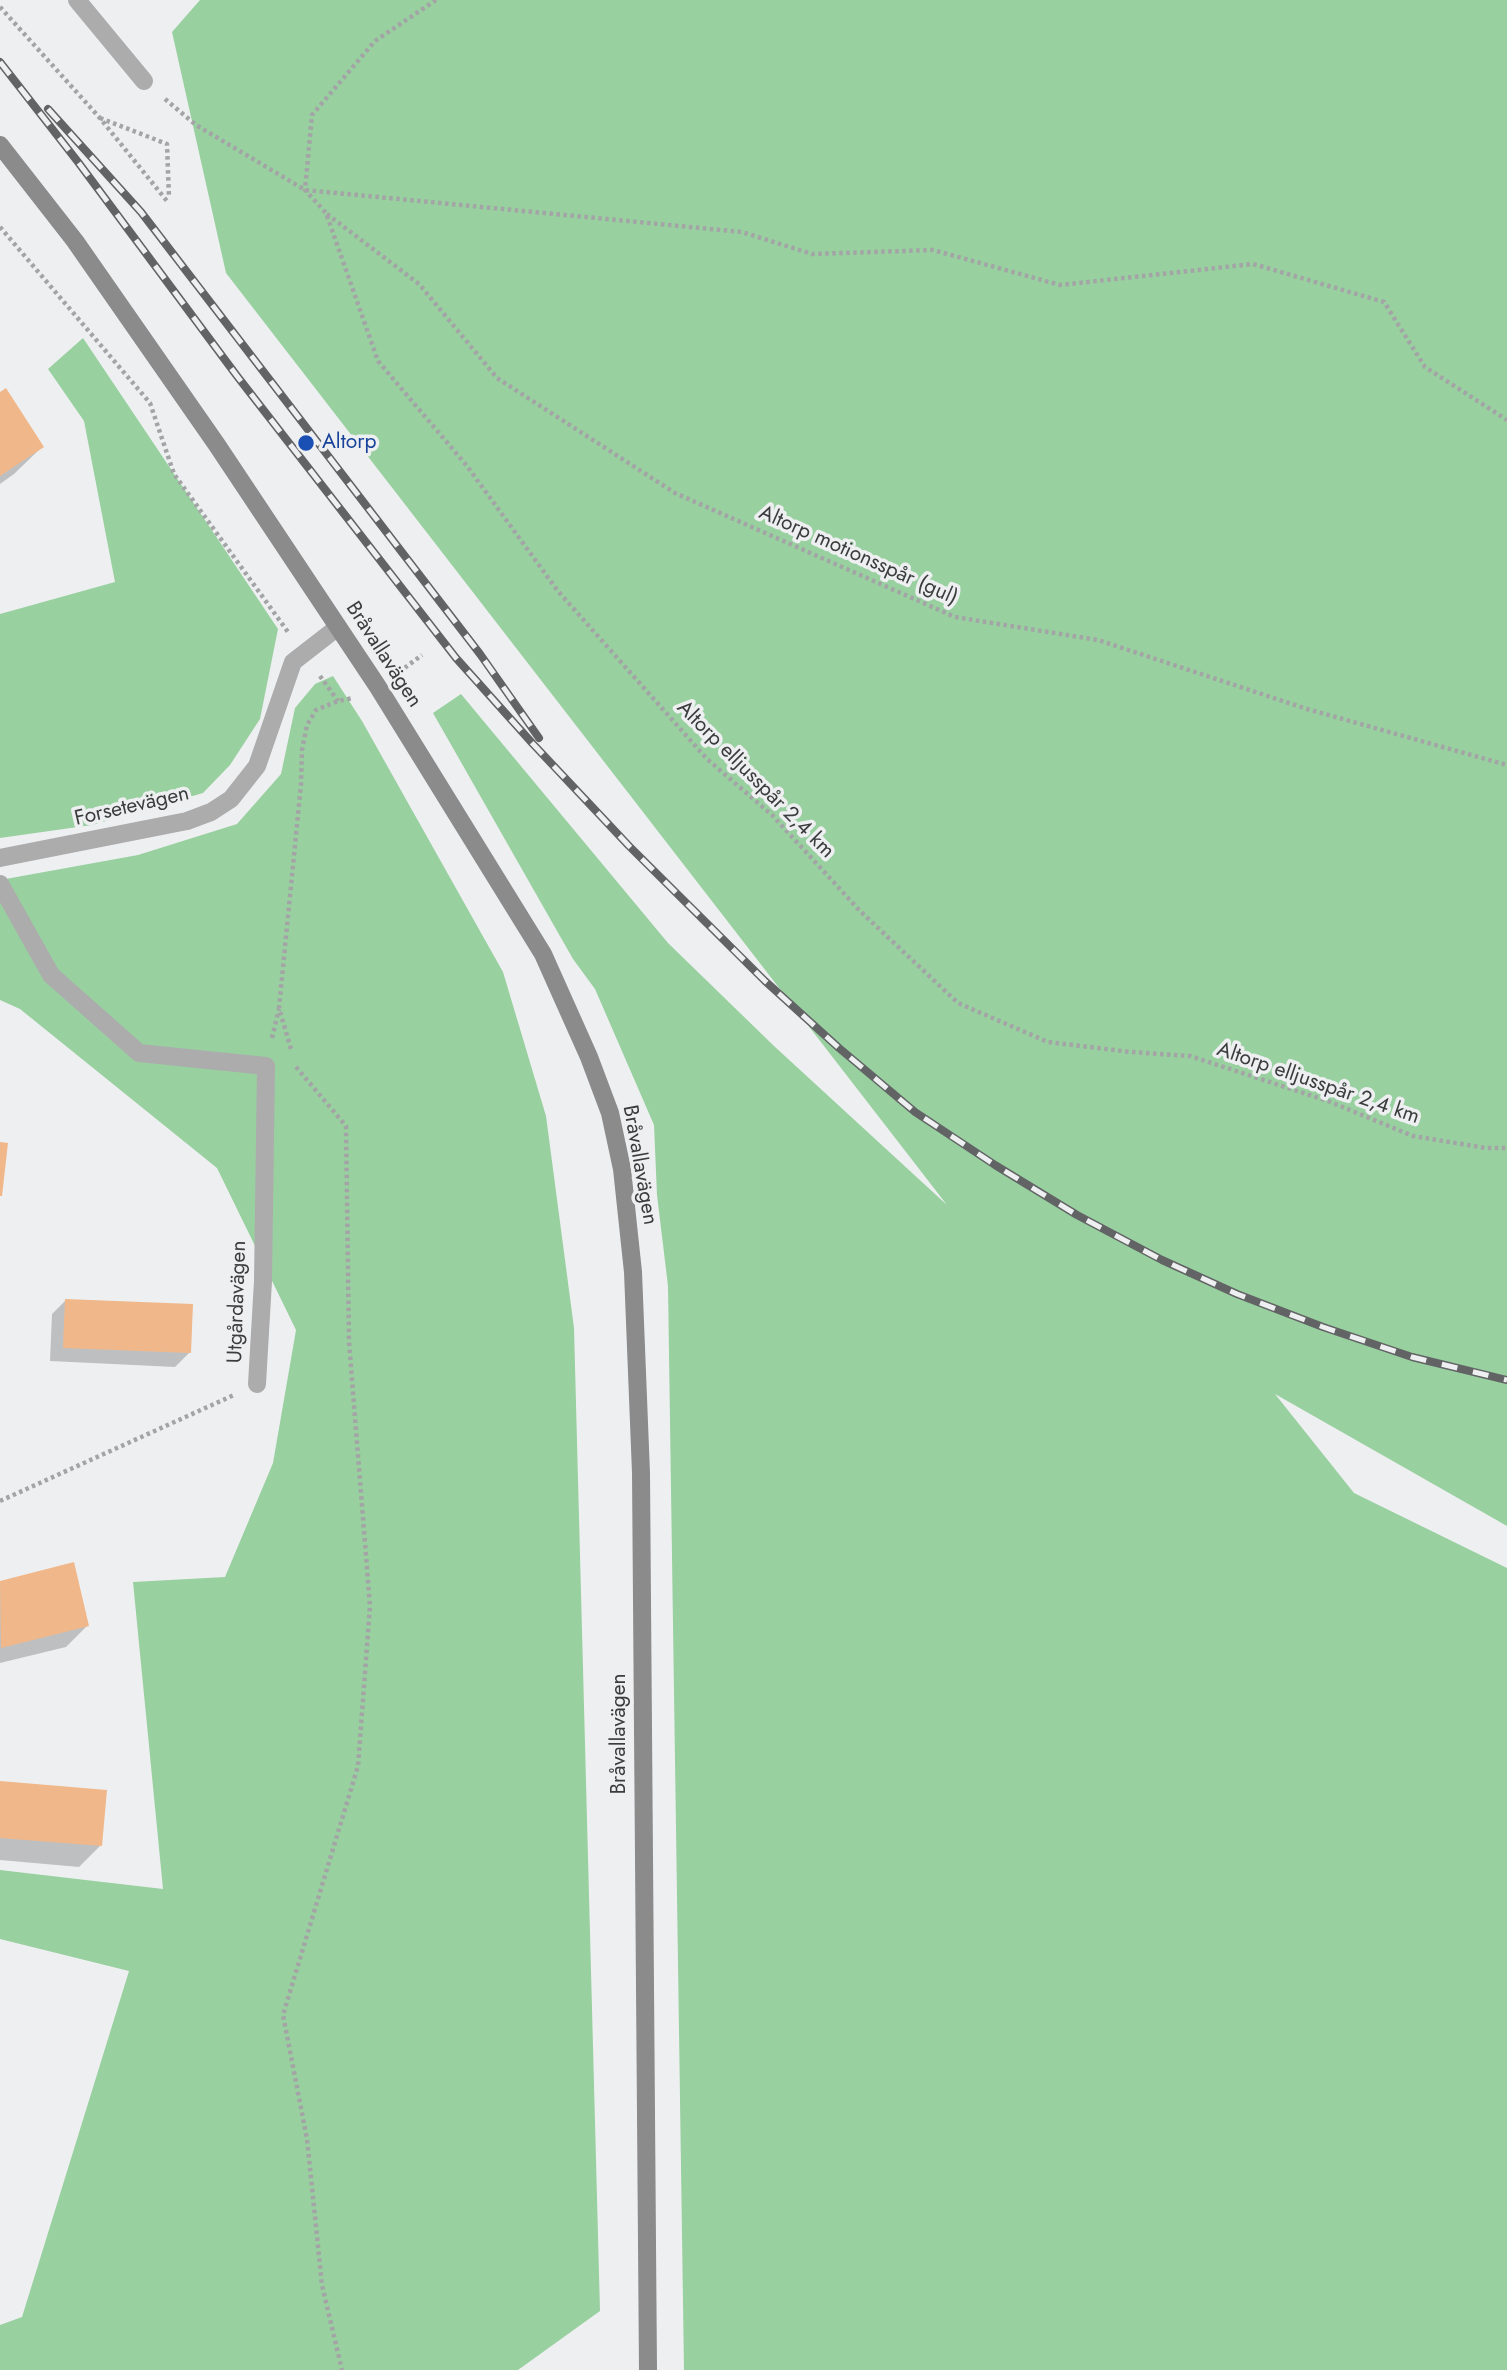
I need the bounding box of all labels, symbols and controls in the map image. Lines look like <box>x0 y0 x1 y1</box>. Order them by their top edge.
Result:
place label: Altorp <box>322 430 376 456</box>
marker: Altorp <box>296 433 316 453</box>
street label: Altorp motionsspår (gul) <box>755 501 961 611</box>
street label: Bråvallavägen <box>339 597 427 713</box>
street label: Altorp elljusspår 2,4 km <box>671 696 839 864</box>
street label: Forsetevägen <box>72 782 192 832</box>
street label: Altorp elljusspår 2,4 km <box>1213 1037 1423 1131</box>
street label: Bråvallavägen <box>616 1103 662 1227</box>
street label: Utgårdavägen <box>223 1240 253 1364</box>
street label: Bråvallavägen <box>607 1673 633 1795</box>

